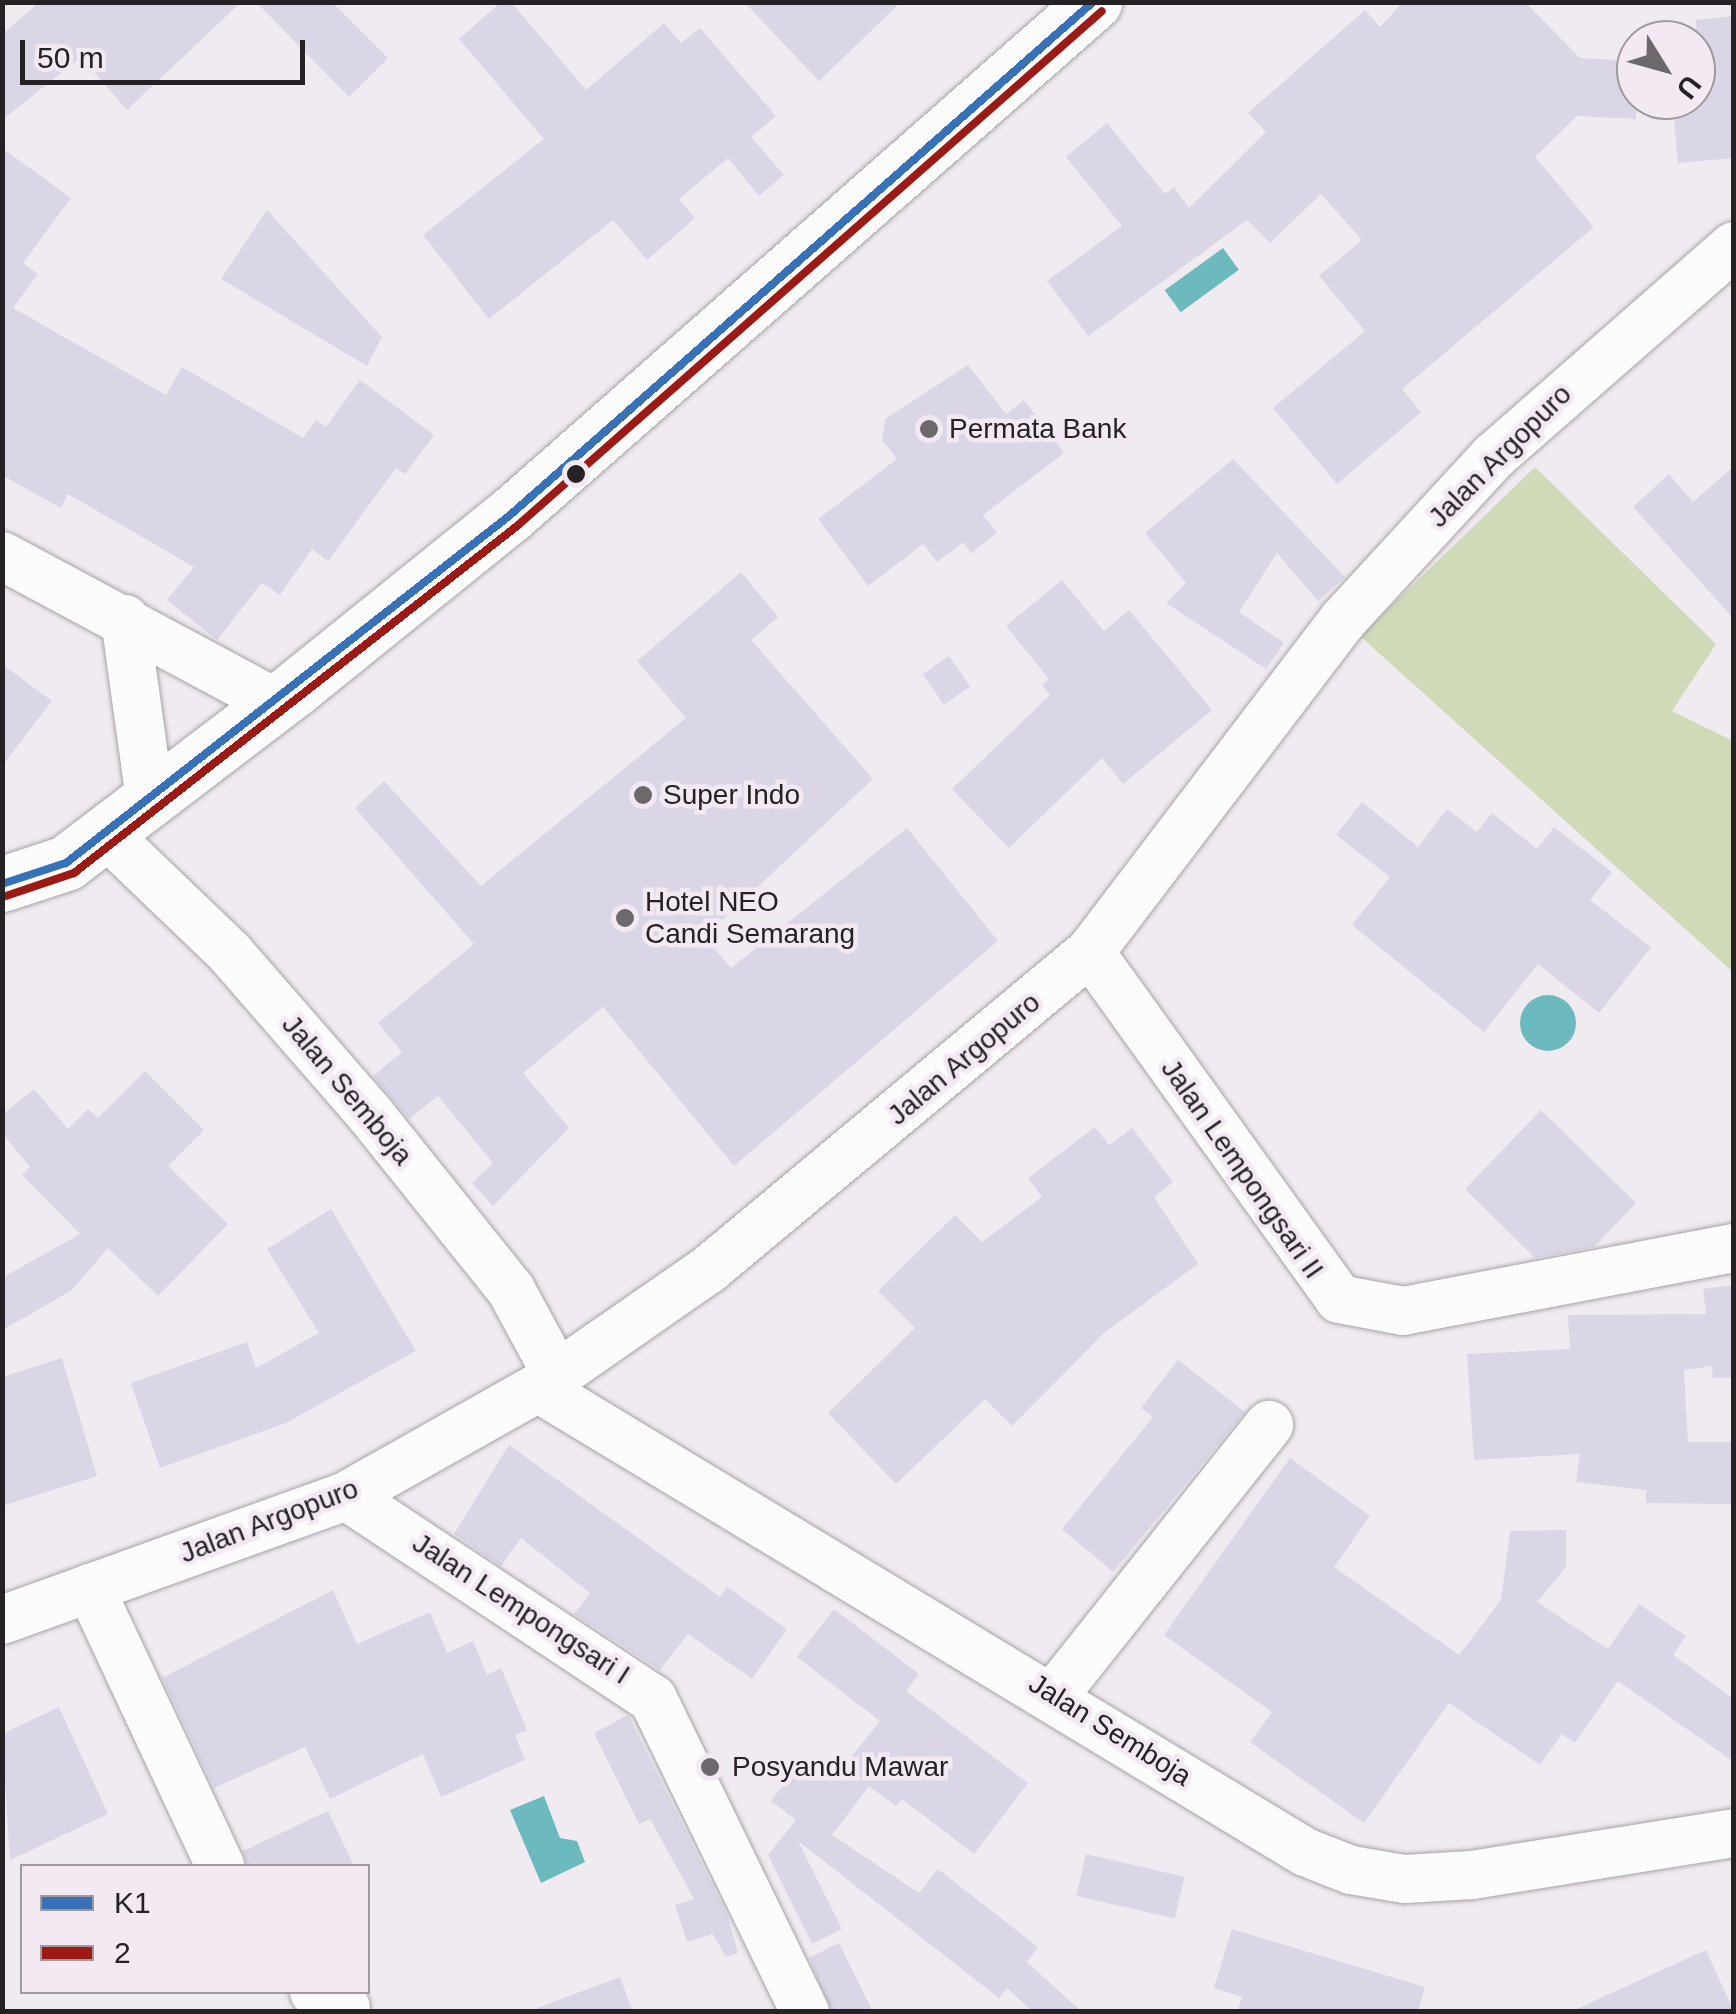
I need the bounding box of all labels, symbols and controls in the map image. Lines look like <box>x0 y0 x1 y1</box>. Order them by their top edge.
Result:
scale bar <box>25 20 310 82</box>
north arrow <box>1616 20 1716 120</box>
text: 50 m <box>37 41 104 74</box>
text: U <box>1670 70 1707 105</box>
street label: Jalan Argopuro <box>1421 377 1579 535</box>
place label: Permata Bank <box>949 412 1126 446</box>
marker: Permata Bank <box>918 418 940 440</box>
unlabelled marker <box>566 464 586 484</box>
place label: Super Indo <box>663 778 800 812</box>
marker: Super Indo <box>632 784 654 806</box>
place label: Hotel NEO Candi Semarang <box>645 885 855 951</box>
marker: Hotel NEO Candi Semarang <box>614 907 636 929</box>
street label: Jalan Argopuro <box>880 985 1048 1133</box>
street label: Jalan Semboja <box>275 1008 419 1172</box>
street label: Jalan Lempongsari II <box>1154 1053 1330 1285</box>
street label: Jalan Argopuro <box>174 1471 364 1571</box>
street label: Jalan Lempongsari I <box>406 1526 636 1692</box>
street label: Jalan Semboja <box>1023 1667 1197 1793</box>
place label: Posyandu Mawar <box>732 1750 948 1784</box>
marker: Posyandu Mawar <box>697 1754 723 1780</box>
legend <box>20 1864 370 1994</box>
text: K1 <box>114 1886 151 1919</box>
text: 2 <box>114 1936 131 1969</box>

